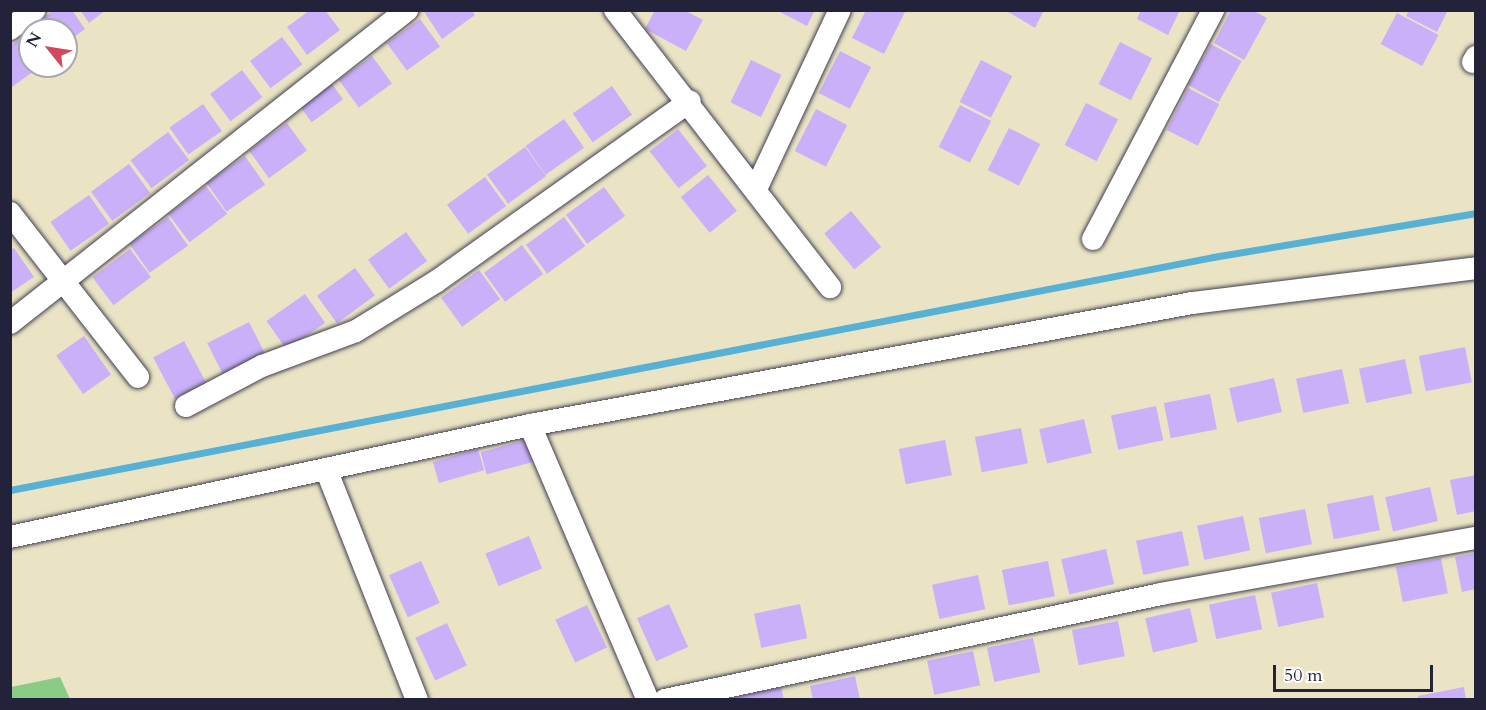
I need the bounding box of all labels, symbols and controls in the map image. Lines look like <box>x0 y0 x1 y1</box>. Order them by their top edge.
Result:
north arrow <box>18 18 78 78</box>
text: N <box>21 28 47 52</box>
scale bar <box>1276 653 1436 691</box>
text: 50 m <box>1284 663 1323 688</box>

